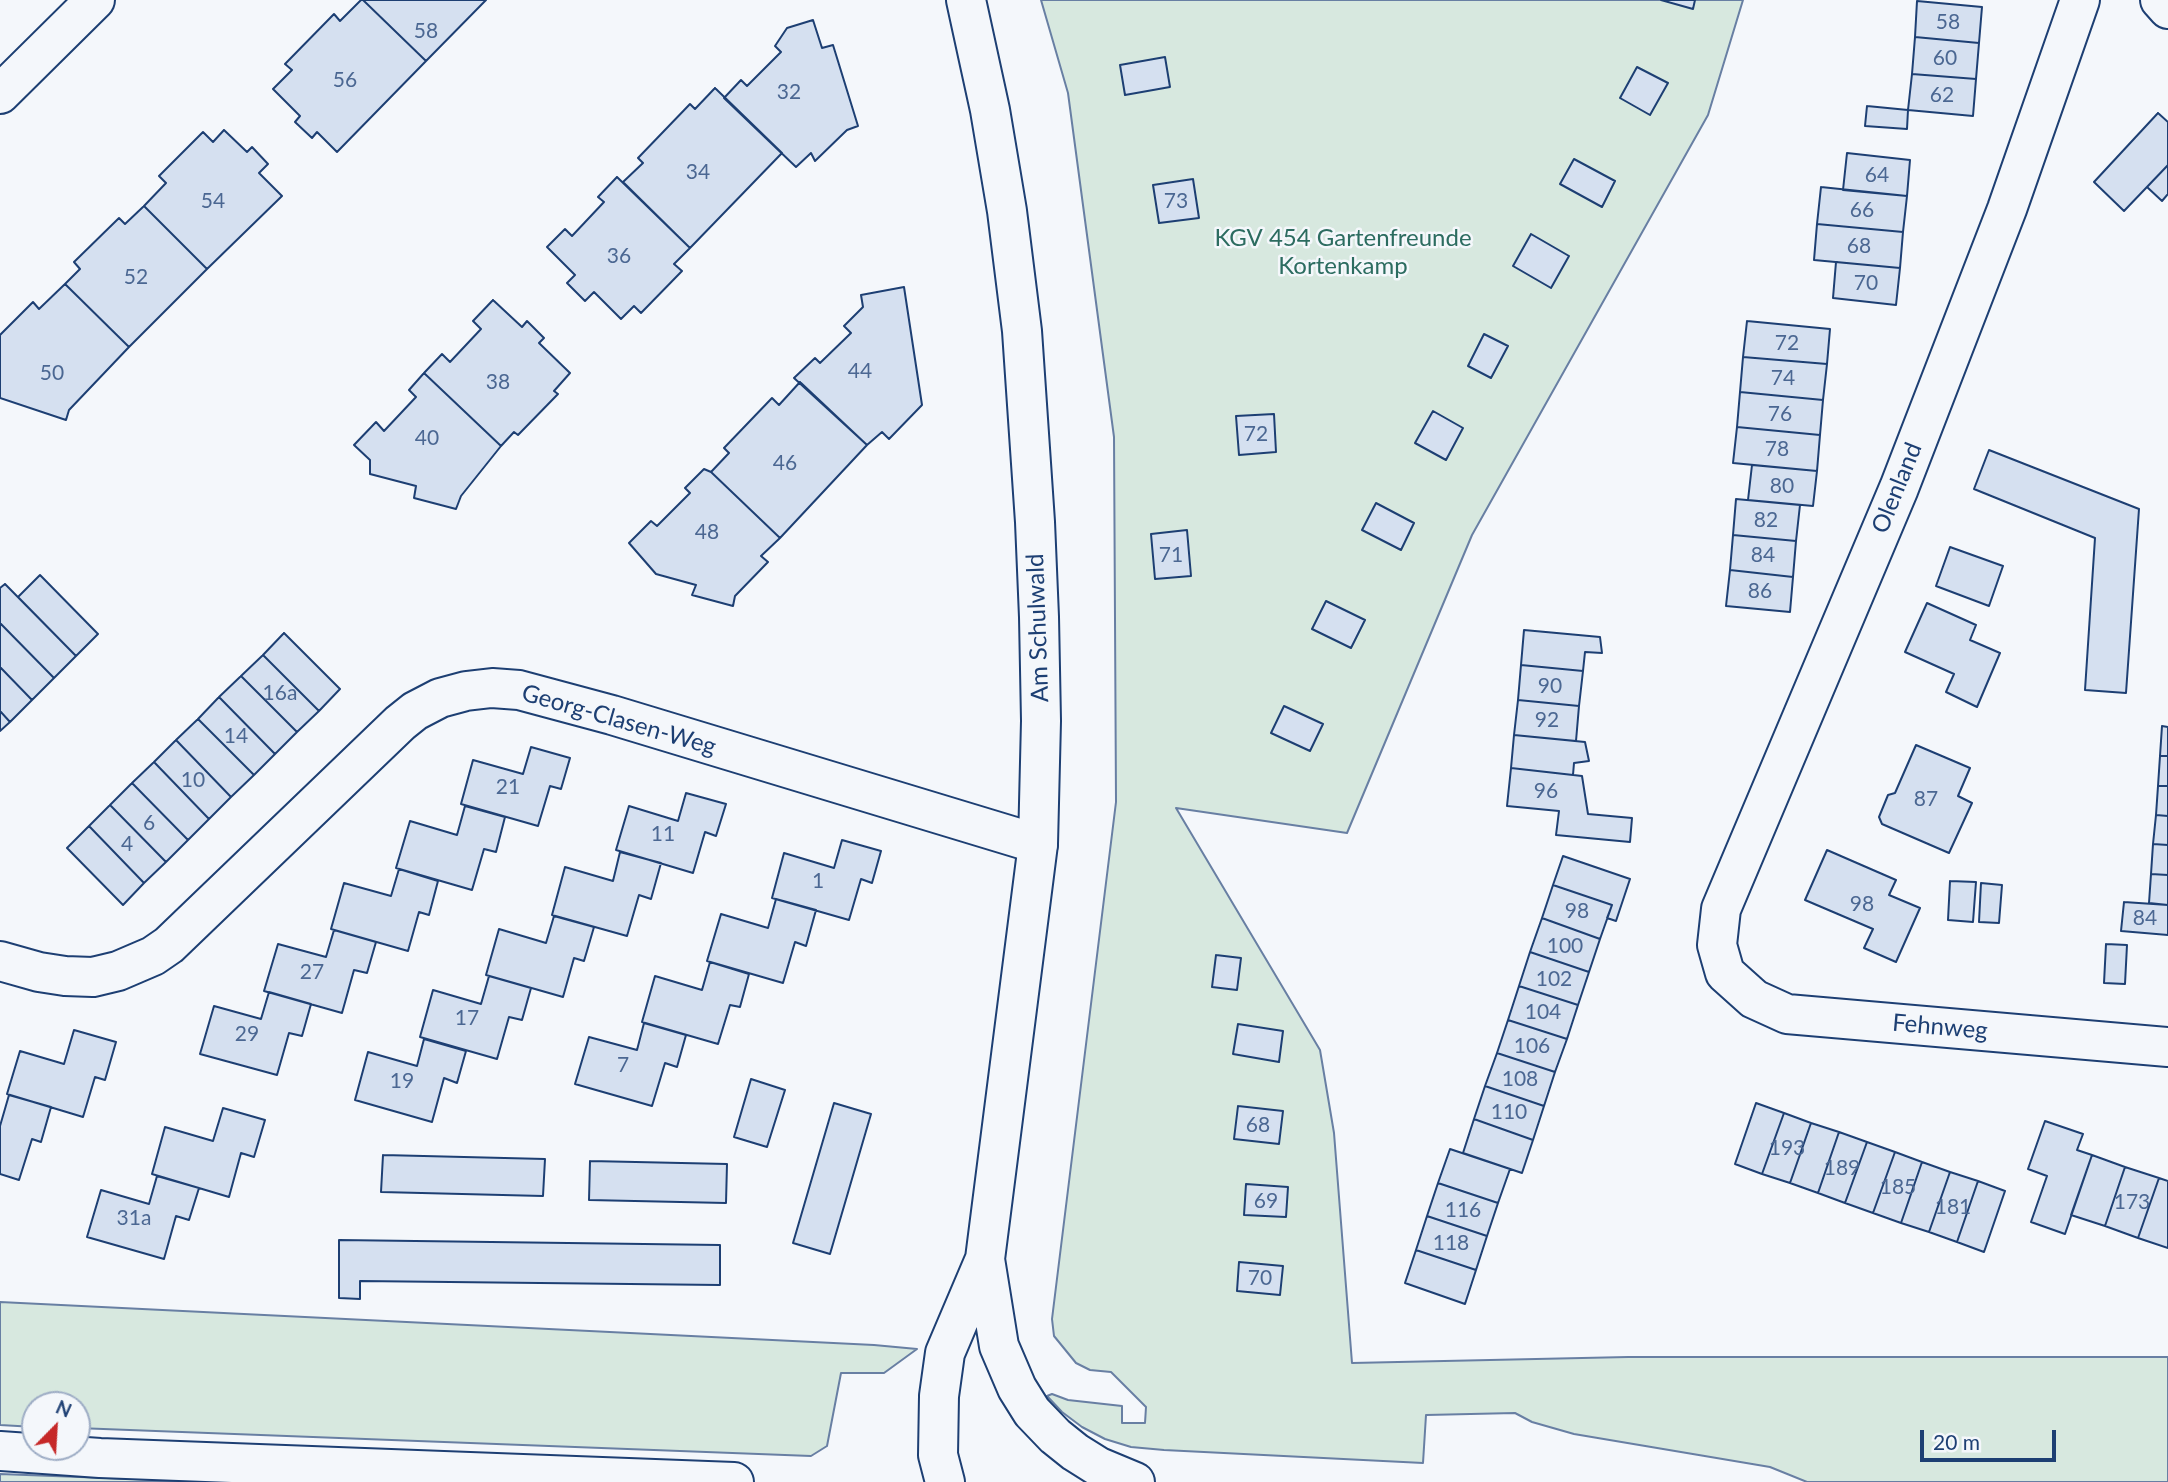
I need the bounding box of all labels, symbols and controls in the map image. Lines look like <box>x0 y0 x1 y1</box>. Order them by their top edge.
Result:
house number: 58 <box>1936 9 1960 35</box>
house number: 58 <box>414 18 438 44</box>
house number: 60 <box>1933 45 1957 71</box>
house number: 56 <box>333 67 357 93</box>
house number: 32 <box>777 79 801 105</box>
house number: 62 <box>1930 82 1954 108</box>
house number: 34 <box>686 159 710 185</box>
house number: 64 <box>1865 162 1889 188</box>
house number: 54 <box>201 188 225 214</box>
house number: 73 <box>1164 188 1188 214</box>
house number: 66 <box>1850 197 1874 223</box>
park label: KGV 454 Gartenfreunde Kortenkamp <box>1214 224 1472 280</box>
house number: 68 <box>1847 233 1871 259</box>
house number: 36 <box>607 243 631 269</box>
house number: 52 <box>124 264 148 290</box>
house number: 70 <box>1854 270 1878 296</box>
house number: 72 <box>1775 330 1799 356</box>
house number: 44 <box>848 358 872 384</box>
house number: 50 <box>40 360 64 386</box>
house number: 74 <box>1771 365 1795 391</box>
house number: 38 <box>486 369 510 395</box>
house number: 76 <box>1768 401 1792 427</box>
house number: 72 <box>1244 421 1268 447</box>
house number: 40 <box>415 425 439 451</box>
house number: 78 <box>1765 436 1789 462</box>
street label: Olenland <box>1866 439 1928 537</box>
house number: 46 <box>773 450 797 476</box>
house number: 80 <box>1770 473 1794 499</box>
house number: 82 <box>1754 507 1778 533</box>
house number: 48 <box>695 519 719 545</box>
house number: 71 <box>1159 542 1183 568</box>
house number: 84 <box>1751 542 1775 568</box>
street label: Am Schulwald <box>1021 553 1055 703</box>
house number: 86 <box>1748 578 1772 604</box>
house number: 90 <box>1538 673 1562 699</box>
street label: Georg-Clasen-Weg <box>519 678 719 762</box>
house number: 16a <box>263 680 297 706</box>
house number: 92 <box>1535 707 1559 733</box>
house number: 14 <box>224 723 248 749</box>
house number: 10 <box>181 767 205 793</box>
house number: 21 <box>496 774 520 800</box>
house number: 96 <box>1534 778 1558 804</box>
house number: 87 <box>1914 786 1938 812</box>
house number: 6 <box>143 810 155 836</box>
house number: 11 <box>651 821 675 847</box>
house number: 4 <box>121 831 133 857</box>
house number: 1 <box>812 868 824 894</box>
house number: 98 <box>1850 891 1874 917</box>
house number: 98 <box>1565 898 1589 924</box>
house number: 84 <box>2133 905 2157 931</box>
house number: 100 <box>1547 933 1583 959</box>
house number: 27 <box>300 959 324 985</box>
house number: 102 <box>1536 966 1572 992</box>
house number: 104 <box>1525 999 1561 1025</box>
house number: 17 <box>455 1005 479 1031</box>
street label: Fehnweg <box>1891 1008 1989 1046</box>
house number: 29 <box>235 1021 259 1047</box>
house number: 106 <box>1514 1033 1550 1059</box>
house number: 7 <box>617 1052 629 1078</box>
house number: 108 <box>1502 1066 1538 1092</box>
house number: 19 <box>390 1068 414 1094</box>
house number: 110 <box>1491 1099 1527 1125</box>
house number: 68 <box>1246 1112 1270 1138</box>
house number: 193 <box>1769 1135 1805 1161</box>
house number: 189 <box>1824 1155 1860 1181</box>
house number: 185 <box>1880 1174 1916 1200</box>
house number: 69 <box>1254 1188 1278 1214</box>
house number: 173 <box>2114 1189 2150 1215</box>
house number: 181 <box>1935 1194 1971 1220</box>
house number: 116 <box>1445 1197 1481 1223</box>
house number: 31a <box>117 1205 151 1231</box>
house number: 118 <box>1433 1230 1469 1256</box>
house number: 70 <box>1248 1265 1272 1291</box>
north arrow <box>21 1391 91 1461</box>
text: N <box>53 1395 75 1422</box>
scale bar <box>1923 1416 2060 1460</box>
text: 20 m <box>1933 1429 1980 1454</box>

